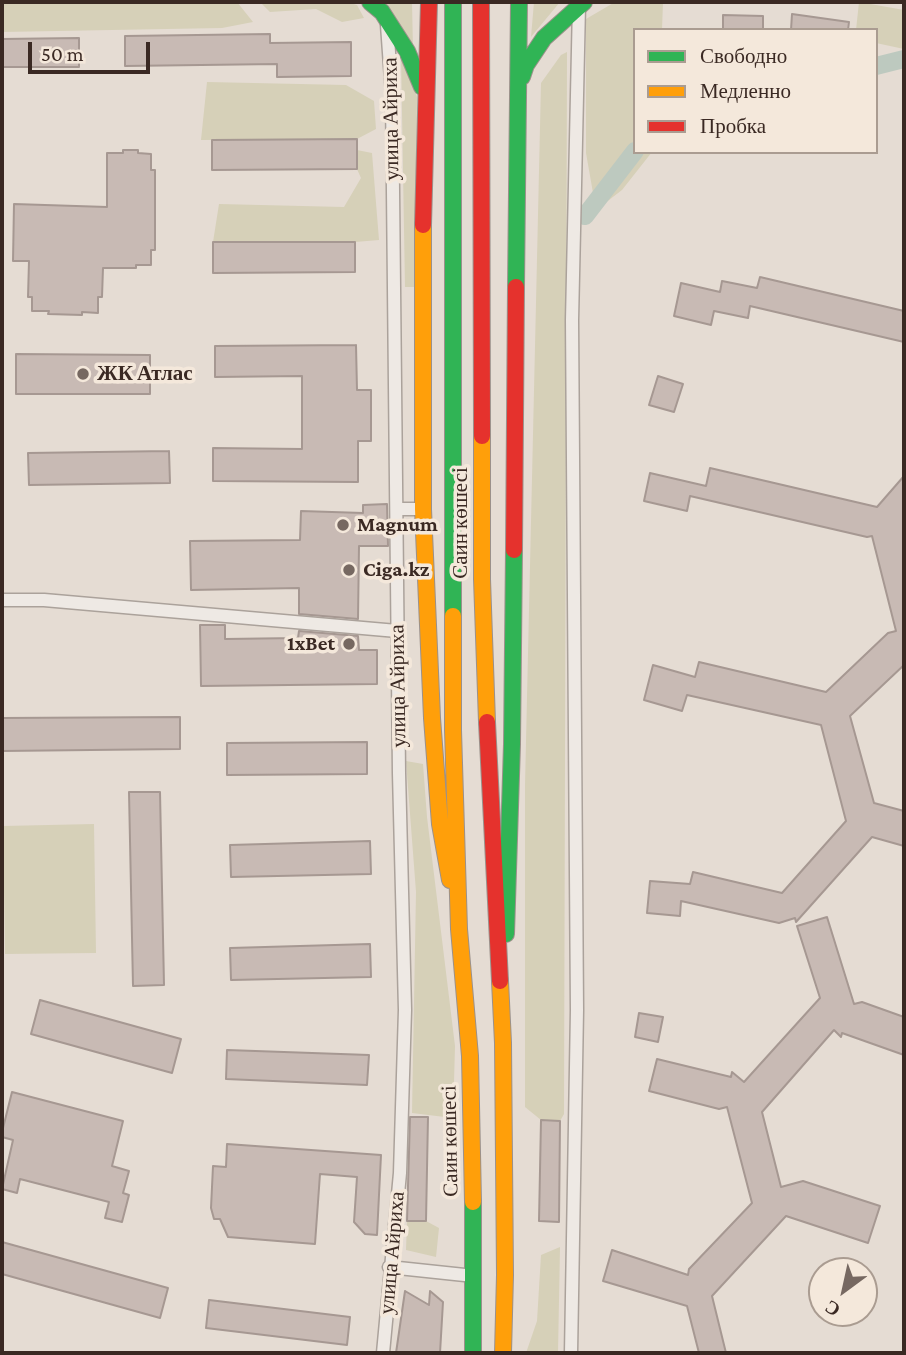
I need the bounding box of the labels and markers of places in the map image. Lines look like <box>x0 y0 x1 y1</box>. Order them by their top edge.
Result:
place label: ЖК Атлас <box>97 361 193 387</box>
marker: ЖК Атлас <box>75 366 91 382</box>
place label: Magnum <box>357 512 438 538</box>
marker: Magnum <box>335 517 351 533</box>
place label: Ciga.kz <box>363 557 429 583</box>
marker: Ciga.kz <box>341 562 357 578</box>
place label: 1xBet <box>287 631 335 657</box>
marker: 1xBet <box>341 636 357 652</box>

